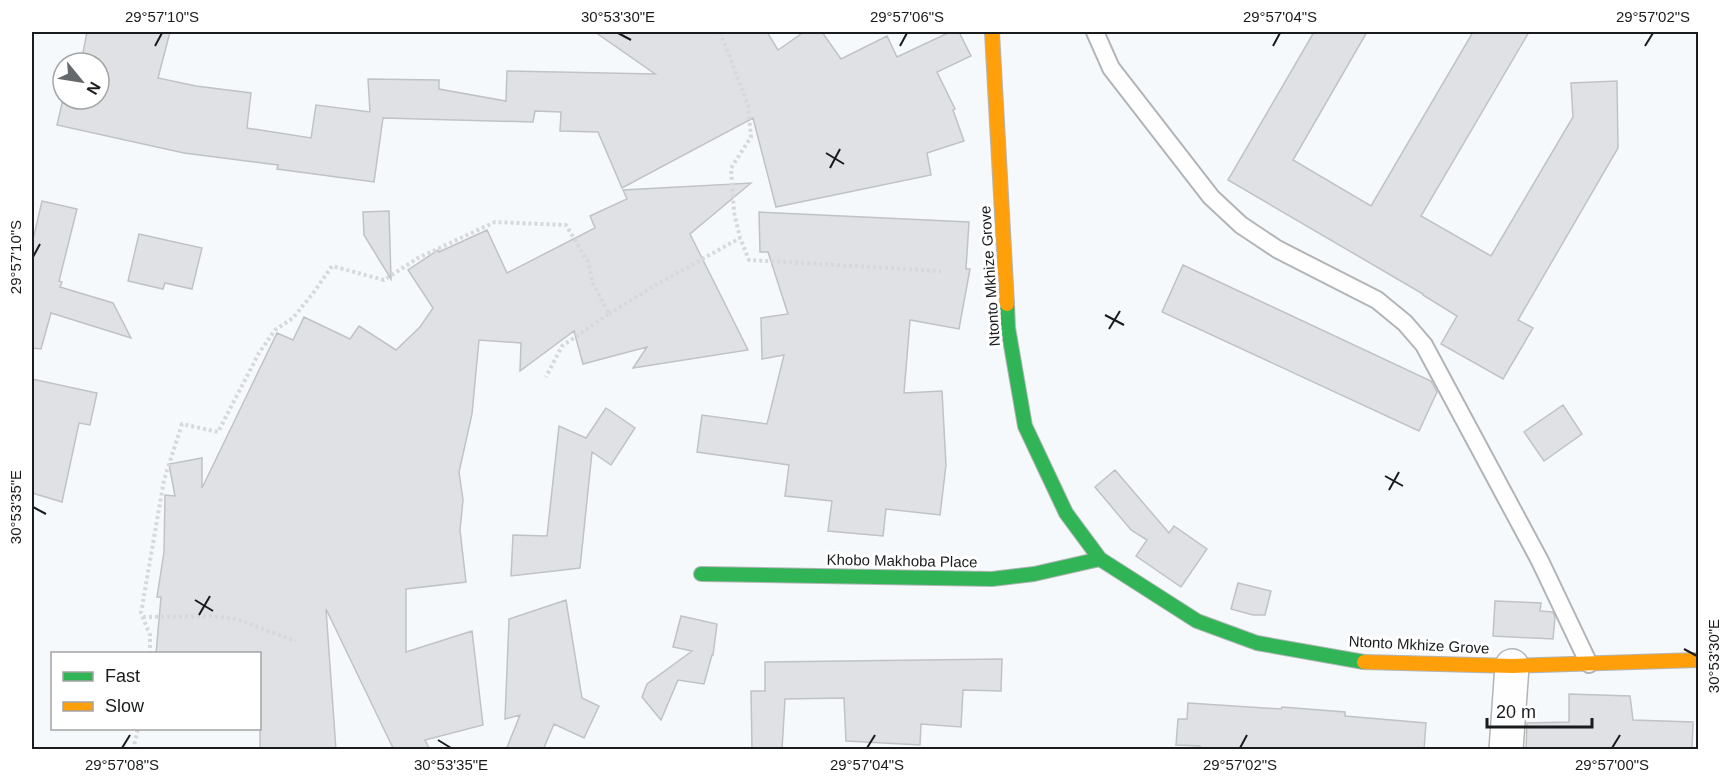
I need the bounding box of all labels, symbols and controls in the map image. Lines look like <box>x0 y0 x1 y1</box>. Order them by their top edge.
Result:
text: 29°57'10"S <box>125 8 199 25</box>
text: 30°53'30"E <box>581 8 655 25</box>
text: 29°57'06"S <box>870 8 944 25</box>
text: 29°57'04"S <box>1243 8 1317 25</box>
text: 29°57'02"S <box>1616 8 1690 25</box>
north arrow <box>51 51 111 111</box>
text: N <box>83 79 104 98</box>
street label: Ntonto Mkhize Grove <box>976 205 1003 347</box>
text: 29°57'10"S <box>7 220 24 294</box>
text: 30°53'35"E <box>7 470 24 544</box>
street label: Khobo Makhoba Place <box>826 551 978 570</box>
text: 30°53'30"E <box>1705 619 1722 693</box>
street label: Ntonto Mkhize Grove <box>1348 632 1490 657</box>
legend <box>51 652 261 730</box>
text: Fast <box>105 666 140 686</box>
scale bar <box>1487 691 1592 729</box>
text: Slow <box>105 696 145 716</box>
text: 20 m <box>1496 702 1536 722</box>
text: 29°57'08"S <box>85 756 159 773</box>
text: 30°53'35"E <box>414 756 488 773</box>
text: 29°57'04"S <box>830 756 904 773</box>
text: 29°57'02"S <box>1203 756 1277 773</box>
text: 29°57'00"S <box>1575 756 1649 773</box>

